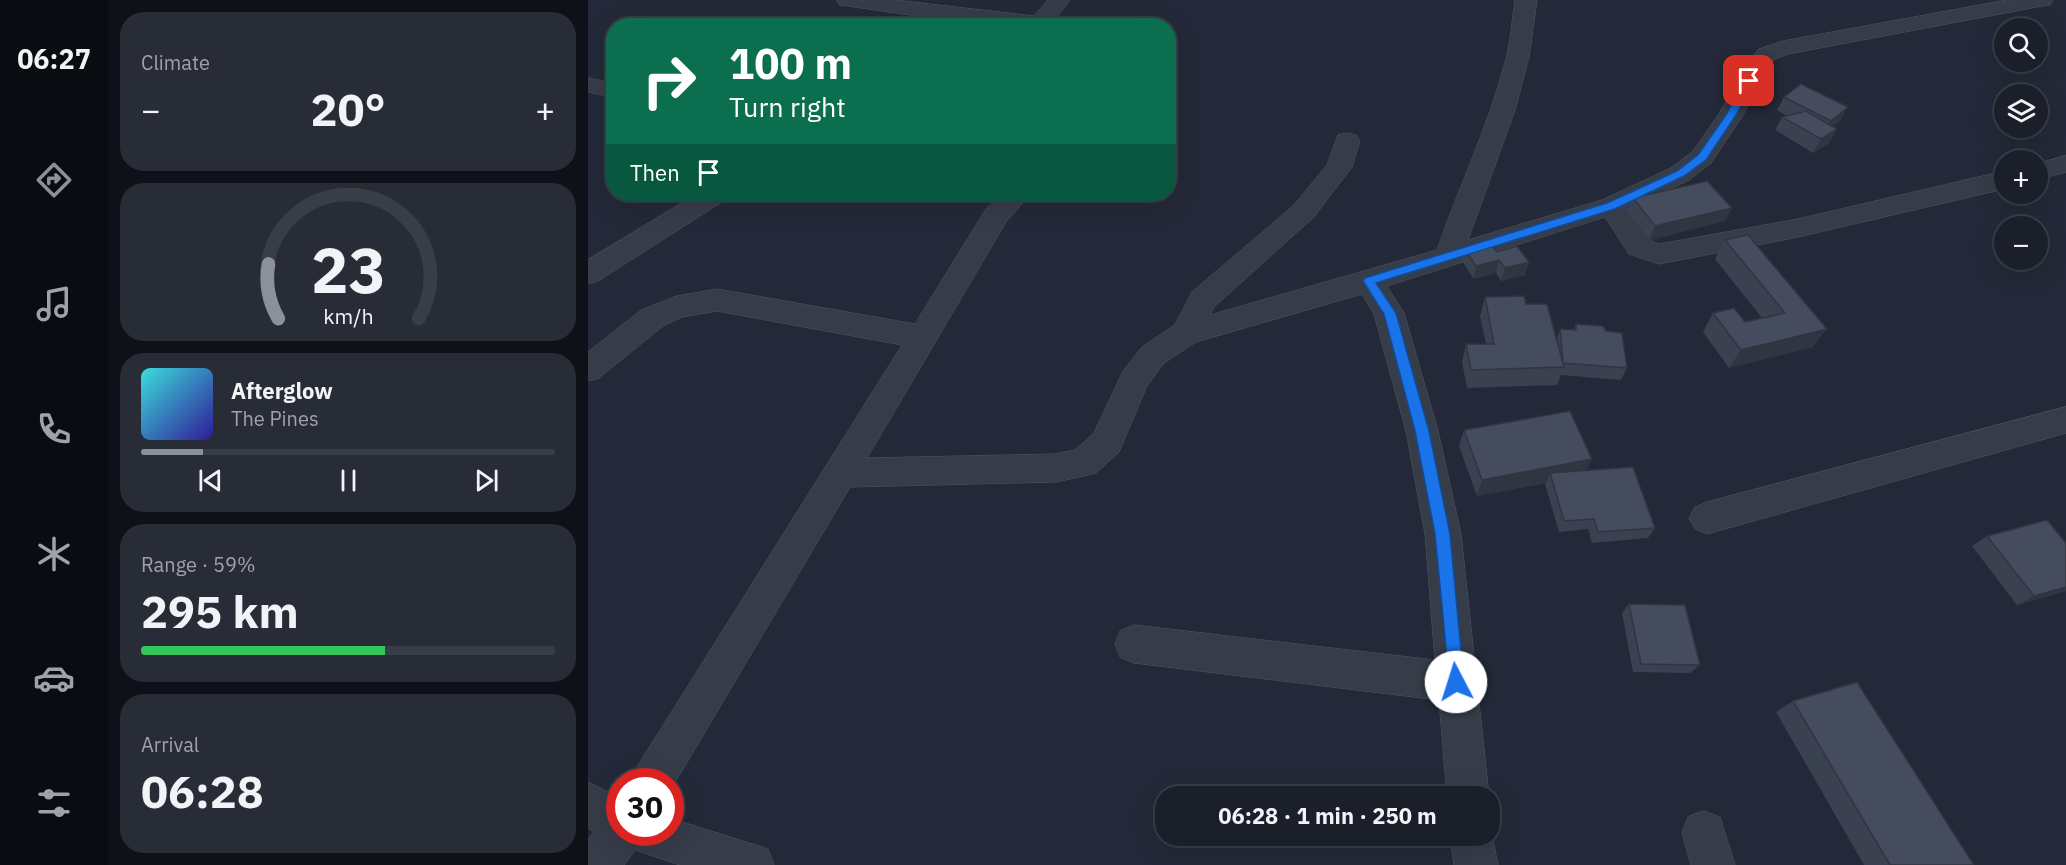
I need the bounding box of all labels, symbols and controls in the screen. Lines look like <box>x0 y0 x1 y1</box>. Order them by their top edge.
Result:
map controls <box>1994 18 2048 270</box>
button: search <box>1994 18 2048 72</box>
text: 100 m <box>729 36 852 91</box>
text: 06:27 <box>17 41 91 76</box>
icon: right <box>630 42 708 120</box>
text: Climate <box>141 49 210 76</box>
pin <box>1723 55 1774 106</box>
icon: arrive <box>1732 64 1765 97</box>
text: 20° <box>310 80 386 138</box>
button: layers <box>1994 84 2048 138</box>
text: − <box>141 88 161 131</box>
text: + <box>535 88 555 131</box>
text: Turn right <box>729 89 846 124</box>
button: + <box>1994 150 2048 204</box>
icon: arrive <box>692 156 725 189</box>
text: Then <box>630 158 680 187</box>
icon: directions <box>33 159 75 201</box>
button: − <box>1994 216 2048 270</box>
text: 23 <box>311 229 385 310</box>
icon: music <box>33 283 75 325</box>
text: km/h <box>323 302 373 330</box>
text: Afterglow <box>231 376 333 405</box>
text: The Pines <box>231 405 319 432</box>
icon: phone <box>33 408 75 450</box>
icon: previous <box>194 464 227 497</box>
icon: pause <box>332 464 365 497</box>
icon: next <box>470 464 503 497</box>
icon: climate <box>33 533 75 575</box>
text: Range · 59% <box>141 551 256 578</box>
text: 295 km <box>141 582 299 640</box>
position arrow <box>1424 650 1488 714</box>
icon: car <box>33 657 75 699</box>
text: Arrival <box>141 731 199 758</box>
text: 06:28 <box>141 762 264 820</box>
speed limit sign: 30 <box>606 768 684 846</box>
icon: filters <box>33 782 75 824</box>
text: 06:28 · 1 min · 250 m <box>1218 801 1437 830</box>

